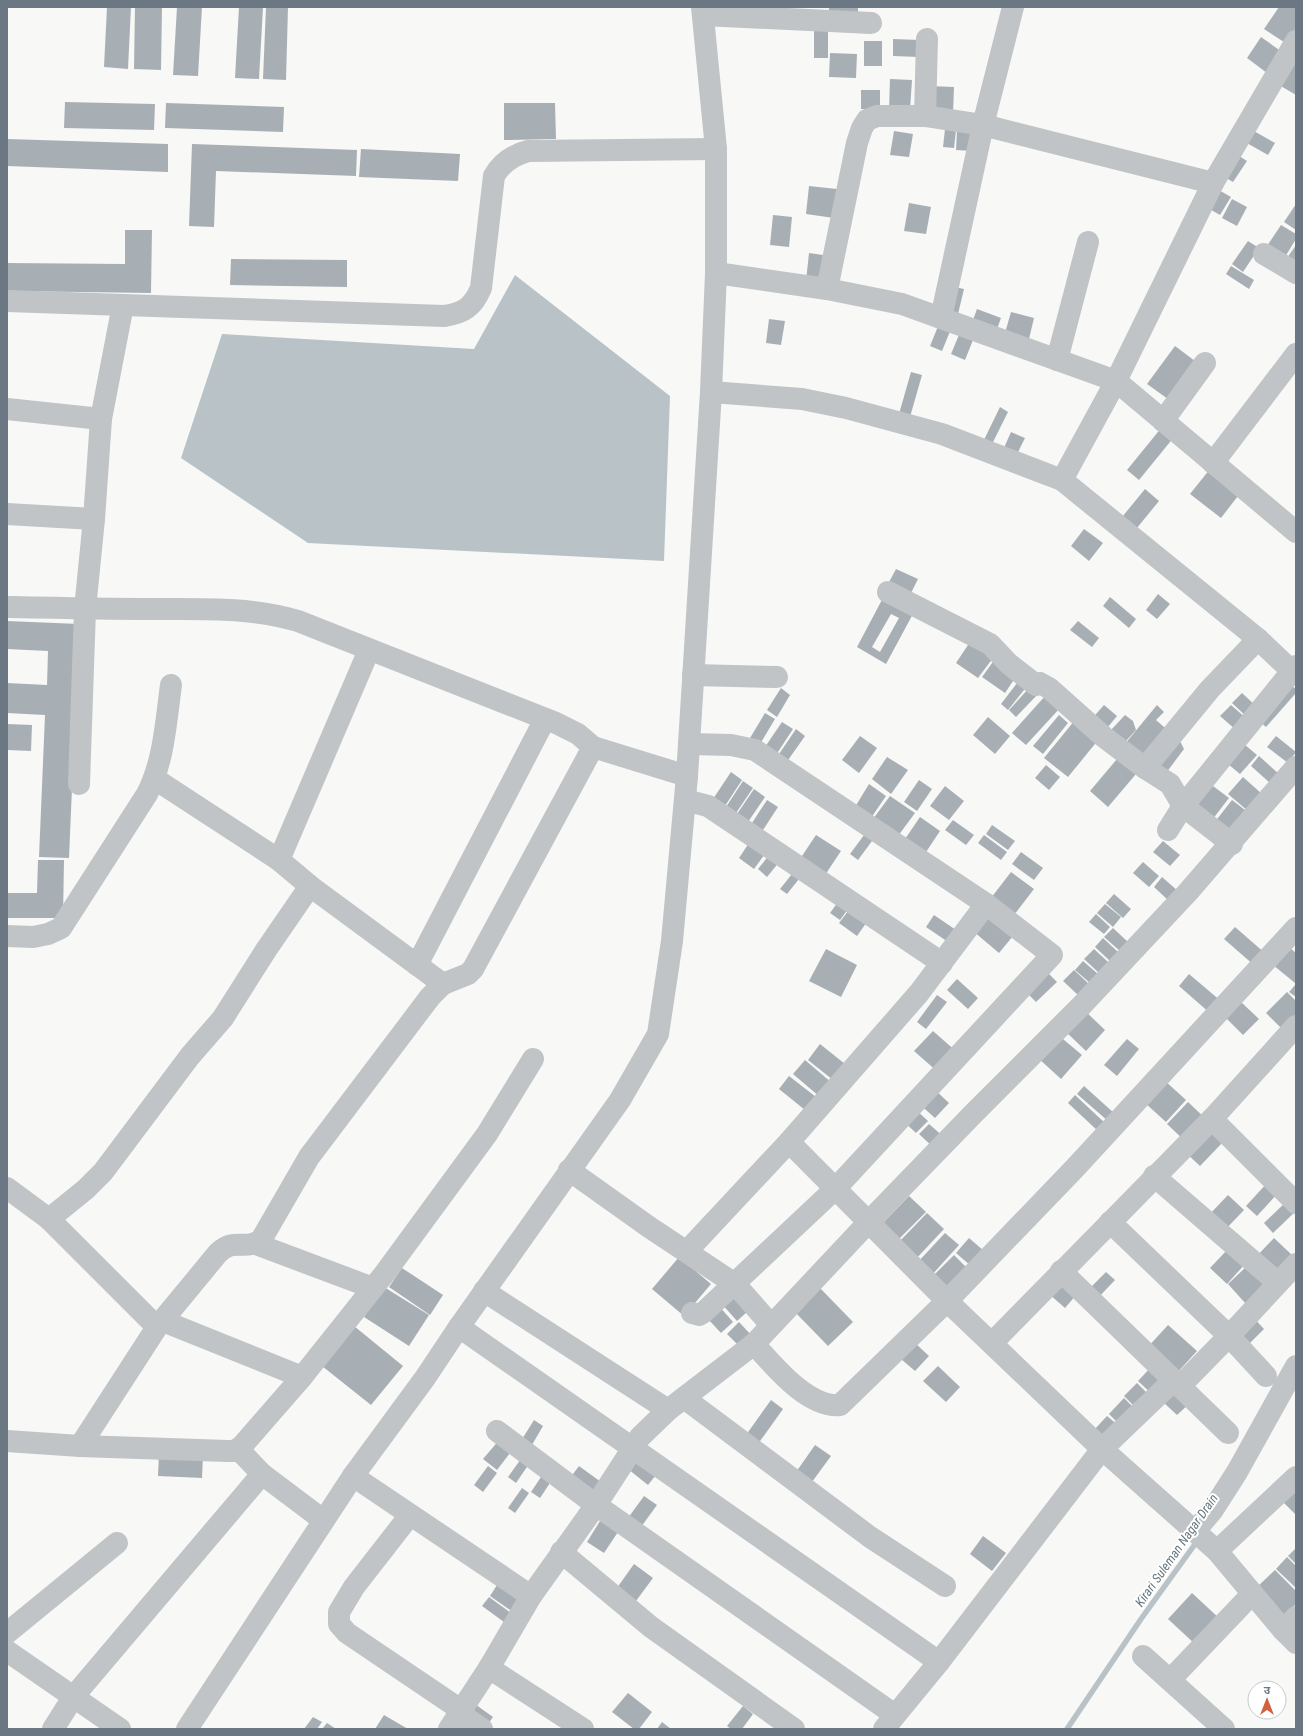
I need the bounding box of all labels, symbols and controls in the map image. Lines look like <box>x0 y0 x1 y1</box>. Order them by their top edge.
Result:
water label: Kirari Suleman Nagar Drain <box>1132 1491 1221 1609</box>
north arrow <box>1247 1680 1287 1720</box>
text: उ <box>1264 1684 1271 1697</box>

